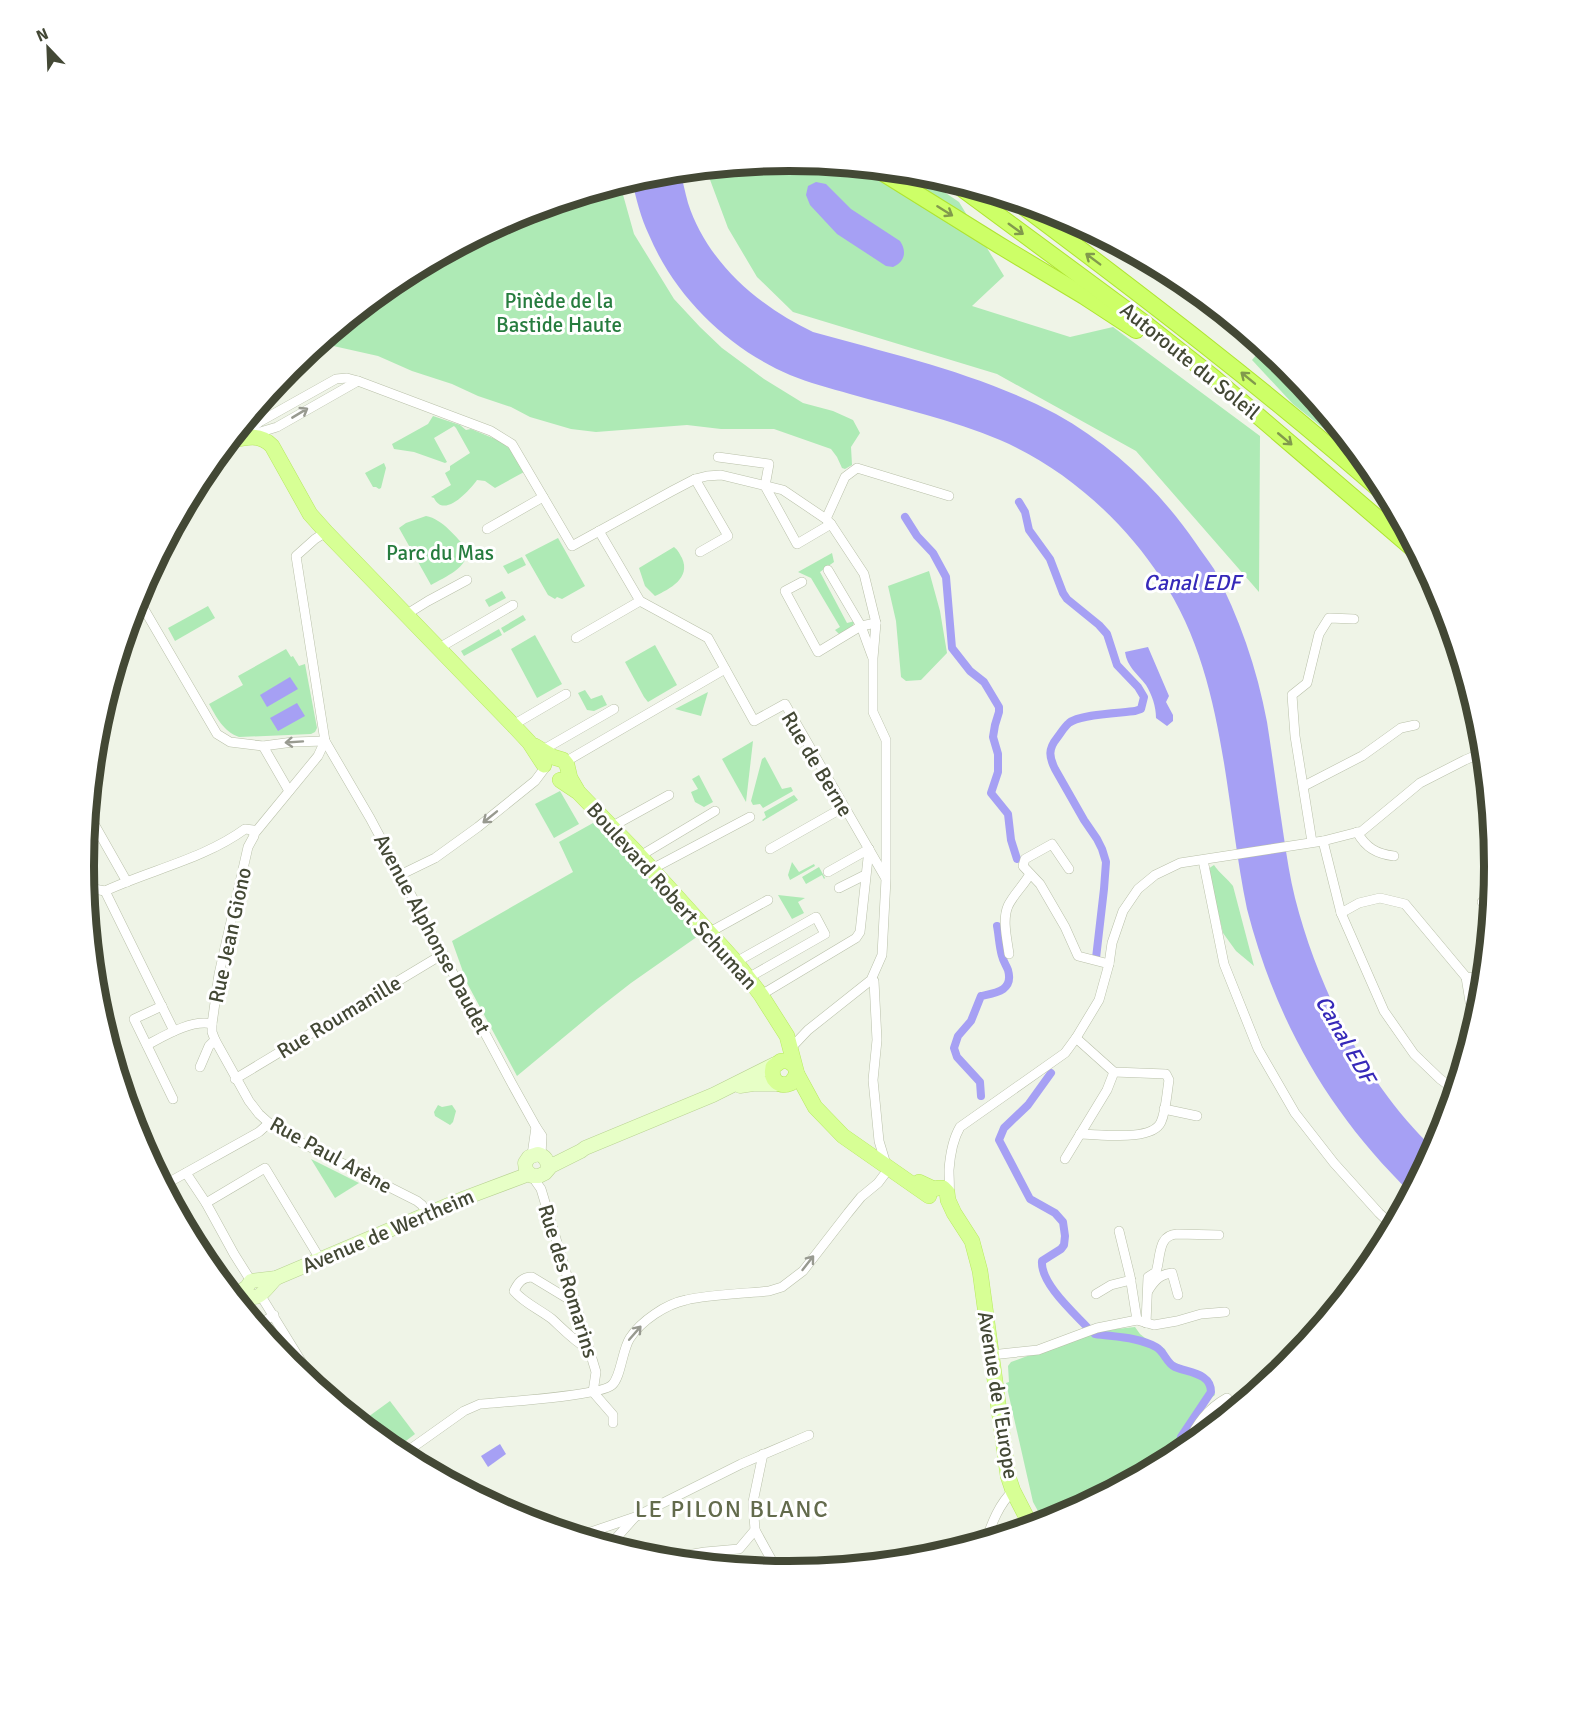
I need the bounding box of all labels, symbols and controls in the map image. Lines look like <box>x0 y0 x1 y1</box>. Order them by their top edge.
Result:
north arrow <box>18 18 78 78</box>
text: N <box>33 24 52 46</box>
one-way arrow <box>936 205 952 217</box>
one-way arrow <box>1007 222 1023 235</box>
one-way arrow <box>1086 252 1102 265</box>
park label: Pinède de la Bastide Haute <box>496 288 622 338</box>
street label: Autoroute du Soleil <box>1115 297 1265 425</box>
one-way arrow <box>1240 371 1256 384</box>
one-way arrow <box>291 407 308 419</box>
one-way arrow <box>1277 432 1292 446</box>
park label: Parc du Mas <box>386 540 494 566</box>
water label: Canal EDF <box>1144 569 1244 596</box>
street label: Rue de Berne <box>775 707 859 821</box>
one-way arrow <box>284 737 304 748</box>
street label: Boulevard Robert Schuman <box>581 797 763 995</box>
one-way arrow <box>482 811 498 824</box>
street label: Avenue Alphonse Daudet <box>368 829 496 1039</box>
street label: Rue Jean Giono <box>203 865 257 1005</box>
street label: Rue Roumanille <box>272 970 406 1064</box>
water label: Canal EDF <box>1310 991 1383 1091</box>
street label: Rue Paul Arène <box>265 1111 397 1199</box>
street label: Avenue de Wertheim <box>298 1183 478 1279</box>
street label: Rue des Romarins <box>532 1201 604 1361</box>
one-way arrow <box>802 1255 815 1271</box>
street label: Avenue de l'Europe <box>972 1309 1024 1481</box>
one-way arrow <box>628 1326 642 1341</box>
district label: LE PILON BLANC <box>635 1494 829 1524</box>

